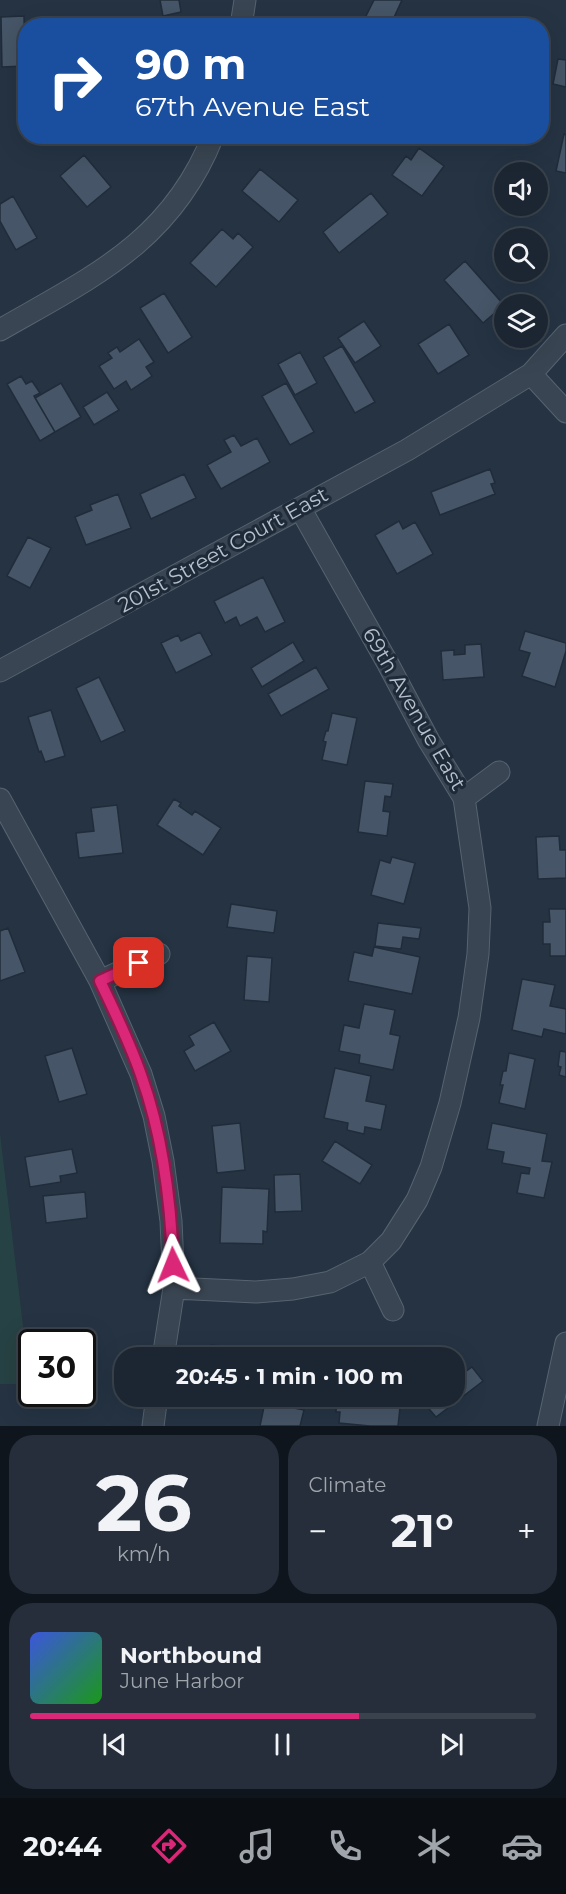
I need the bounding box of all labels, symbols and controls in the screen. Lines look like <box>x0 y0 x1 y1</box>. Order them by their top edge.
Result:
text: 90 m <box>135 38 246 90</box>
icon: right <box>36 42 114 120</box>
text: 67th Avenue East <box>135 90 370 123</box>
map controls <box>494 162 548 348</box>
button: sound <box>494 162 548 216</box>
button: search <box>494 228 548 282</box>
button: layers <box>494 294 548 348</box>
street label: 201st Street Court East <box>113 481 332 618</box>
street label: 69th Avenue East <box>358 623 471 795</box>
pin <box>113 937 164 988</box>
icon: arrive <box>122 946 155 979</box>
position arrow <box>141 1233 205 1297</box>
speed limit sign: 30 <box>18 1329 96 1407</box>
text: 20:45 · 1 min · 100 m <box>176 1363 403 1390</box>
text: 26 <box>96 1455 192 1551</box>
text: Climate <box>309 1473 386 1497</box>
text: 21° <box>391 1503 454 1558</box>
text: − <box>309 1511 327 1551</box>
text: + <box>517 1511 536 1551</box>
text: km/h <box>117 1542 170 1566</box>
text: Northbound <box>120 1642 262 1669</box>
text: June Harbor <box>120 1669 244 1693</box>
icon: previous <box>98 1728 131 1761</box>
icon: pause <box>266 1728 299 1761</box>
icon: next <box>435 1728 468 1761</box>
icon: directions <box>148 1825 190 1867</box>
icon: music <box>236 1825 278 1867</box>
icon: phone <box>324 1825 366 1867</box>
icon: climate <box>413 1825 455 1867</box>
icon: car <box>501 1825 543 1867</box>
text: 20:44 <box>23 1830 102 1863</box>

